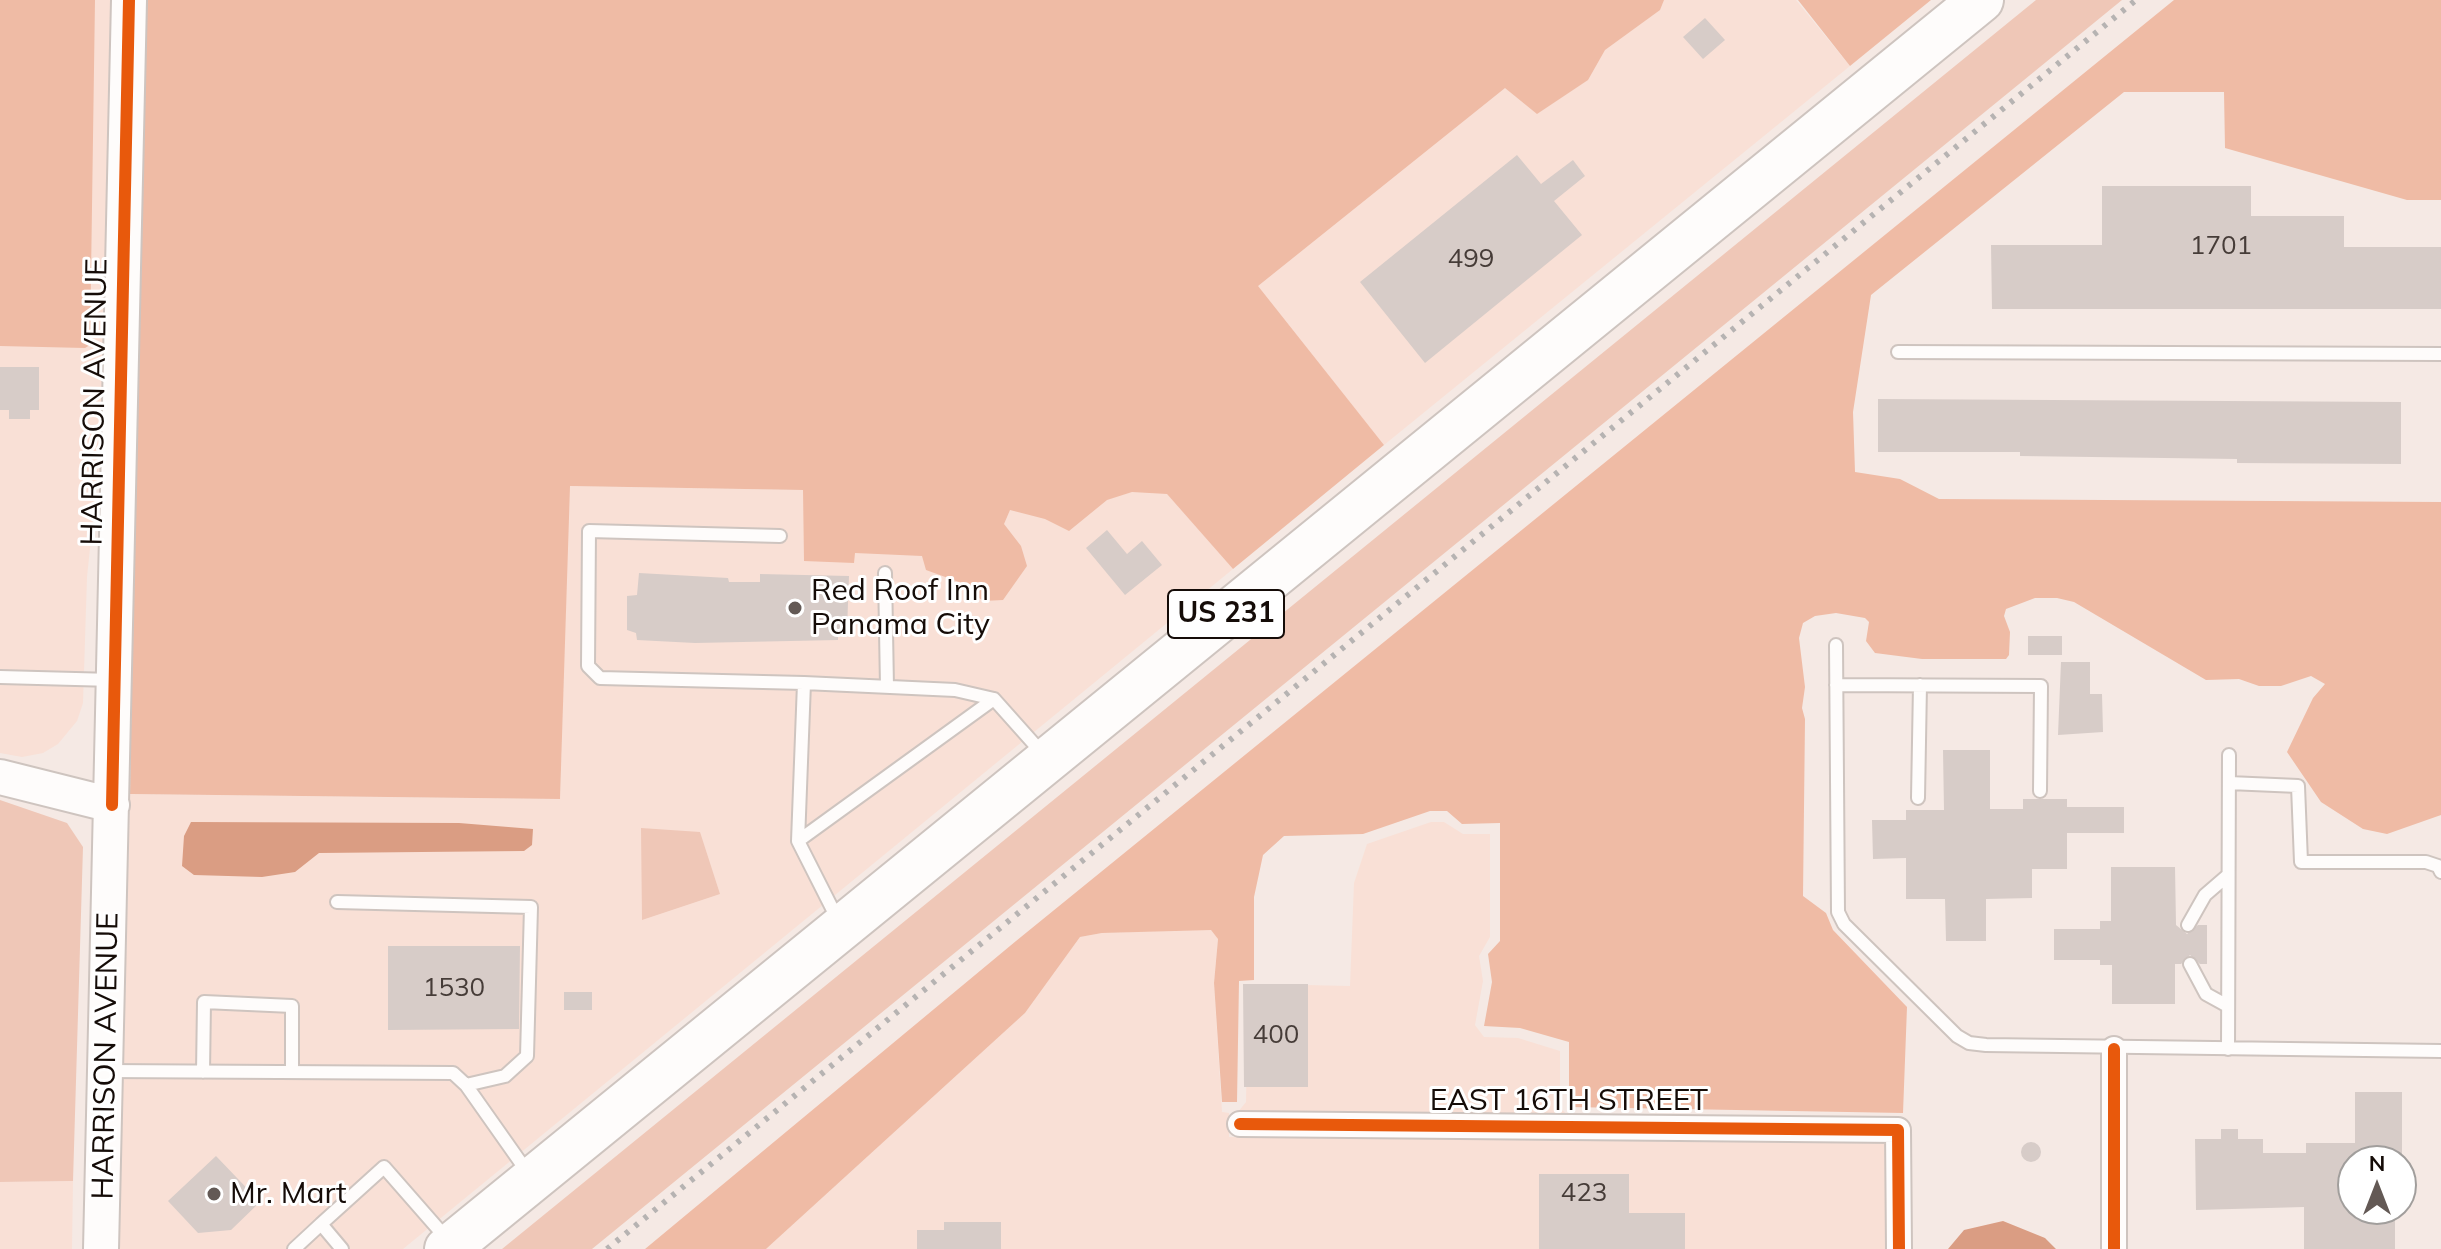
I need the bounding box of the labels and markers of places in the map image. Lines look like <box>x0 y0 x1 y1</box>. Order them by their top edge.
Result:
place label: Red Roof Inn Panama City <box>811 573 990 644</box>
marker: Red Roof Inn Panama City <box>786 599 804 617</box>
place label: Mr. Mart <box>230 1176 347 1212</box>
marker: Mr. Mart <box>205 1185 223 1203</box>

